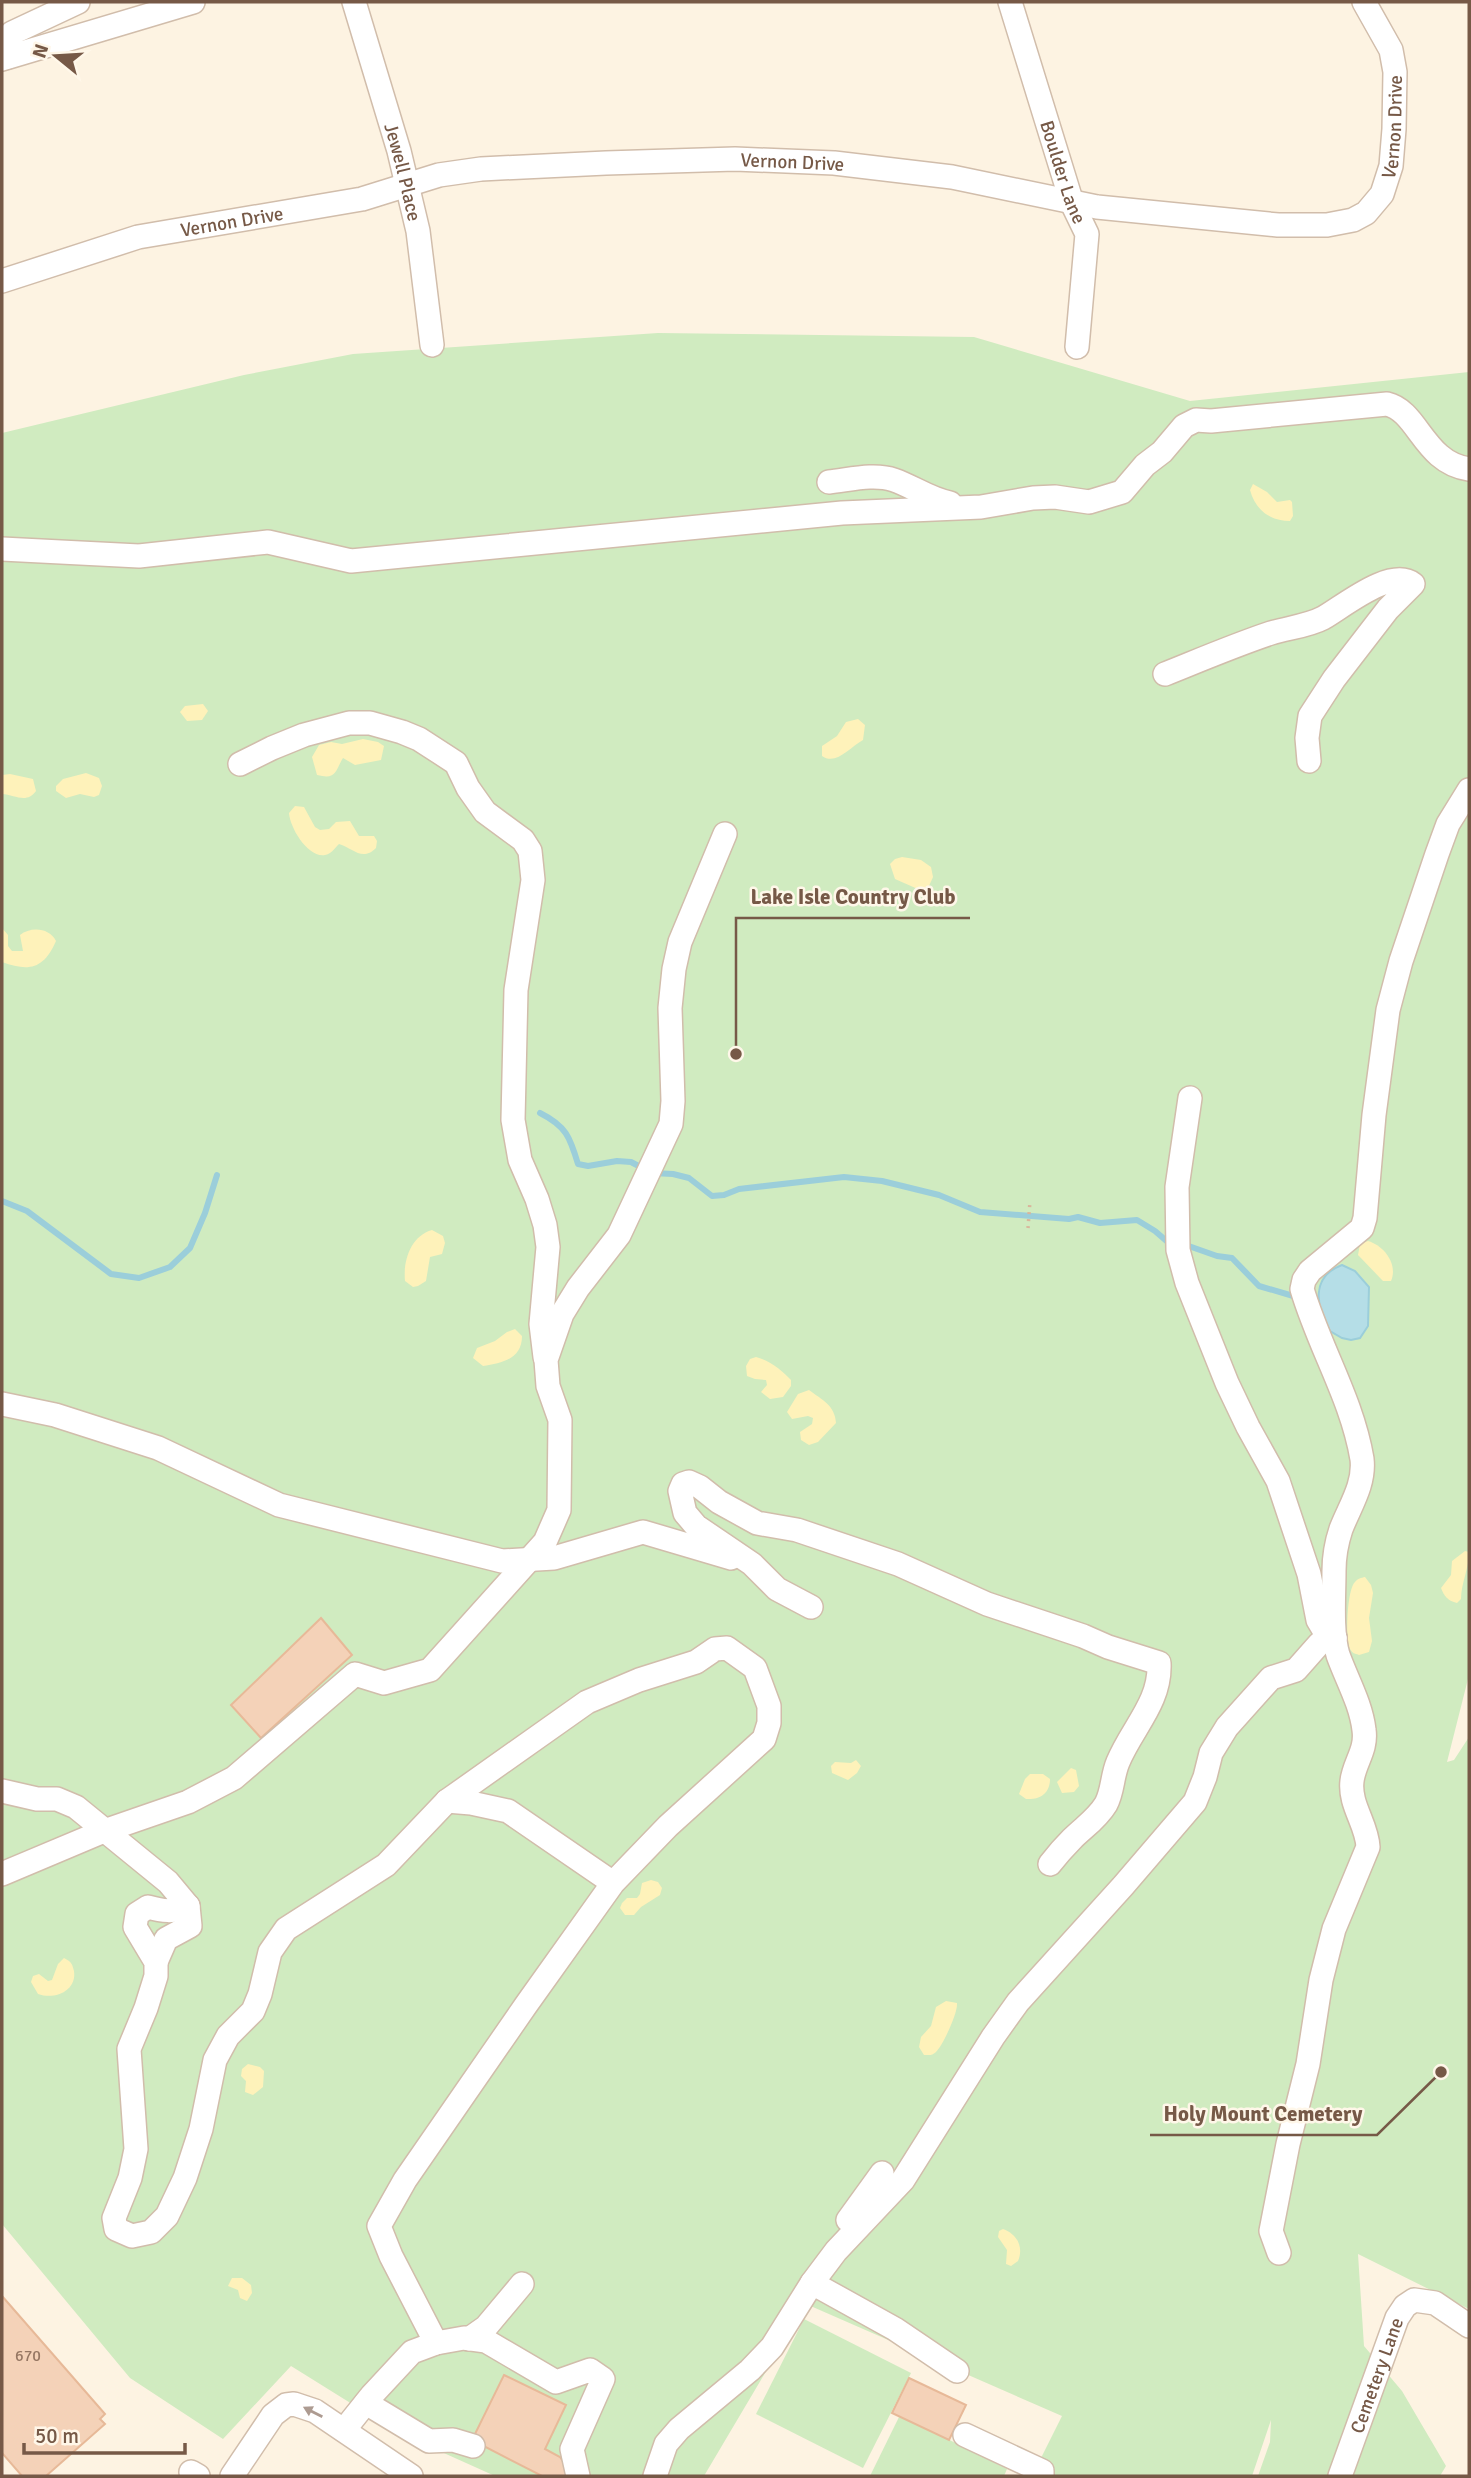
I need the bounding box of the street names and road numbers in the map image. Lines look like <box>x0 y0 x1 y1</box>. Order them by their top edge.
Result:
street label: Vernon Drive <box>1377 75 1408 182</box>
street label: Boulder Lane <box>1034 118 1091 228</box>
street label: Jewell Place <box>378 120 426 224</box>
street label: Vernon Drive <box>740 148 846 177</box>
street label: Vernon Drive <box>179 202 285 243</box>
street label: Cemetery Lane <box>1345 2315 1409 2437</box>

